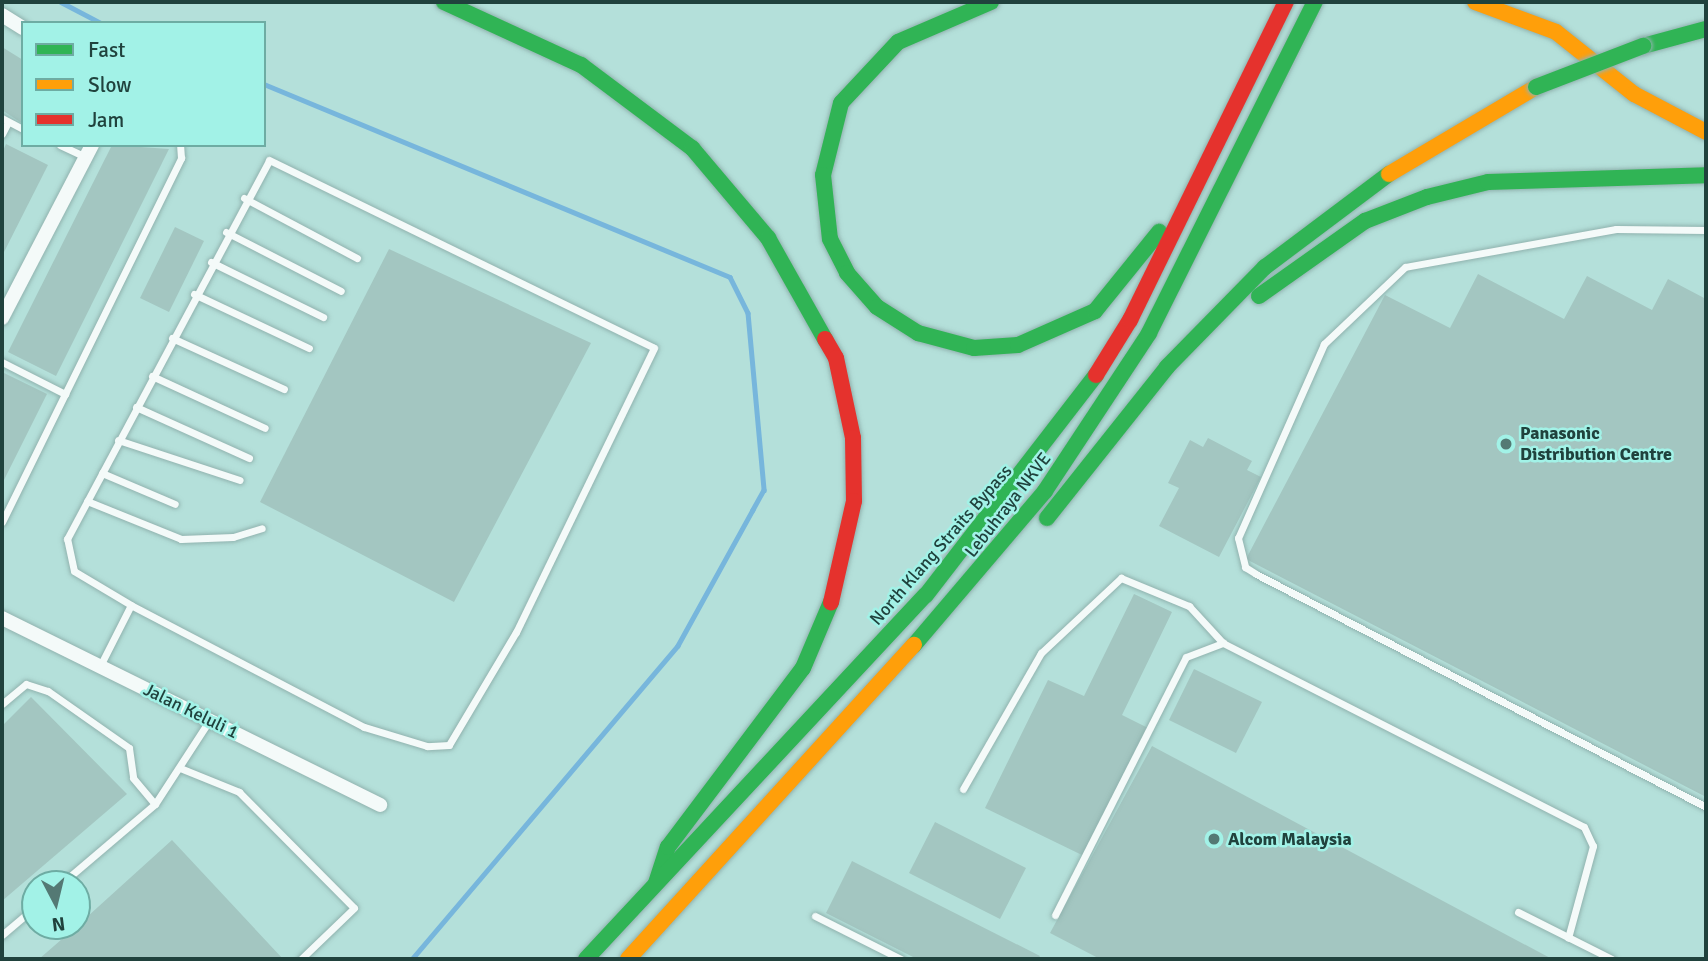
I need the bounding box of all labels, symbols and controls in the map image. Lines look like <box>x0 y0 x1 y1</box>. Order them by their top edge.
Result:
legend <box>21 21 266 147</box>
text: Fast <box>88 37 125 63</box>
text: Slow <box>88 72 132 98</box>
text: Jam <box>88 107 124 133</box>
place label: Panasonic Distribution Centre <box>1520 423 1672 466</box>
marker: Panasonic Distribution Centre <box>1498 436 1514 452</box>
street label: Lebuhraya NKVE <box>960 448 1056 562</box>
street label: North Klang Straits Bypass <box>865 460 1017 630</box>
street label: Jalan Keluli 1 <box>140 679 242 743</box>
place label: Alcom Malaysia <box>1228 828 1352 850</box>
marker: Alcom Malaysia <box>1206 831 1222 847</box>
north arrow <box>21 870 91 940</box>
text: N <box>50 911 66 937</box>

